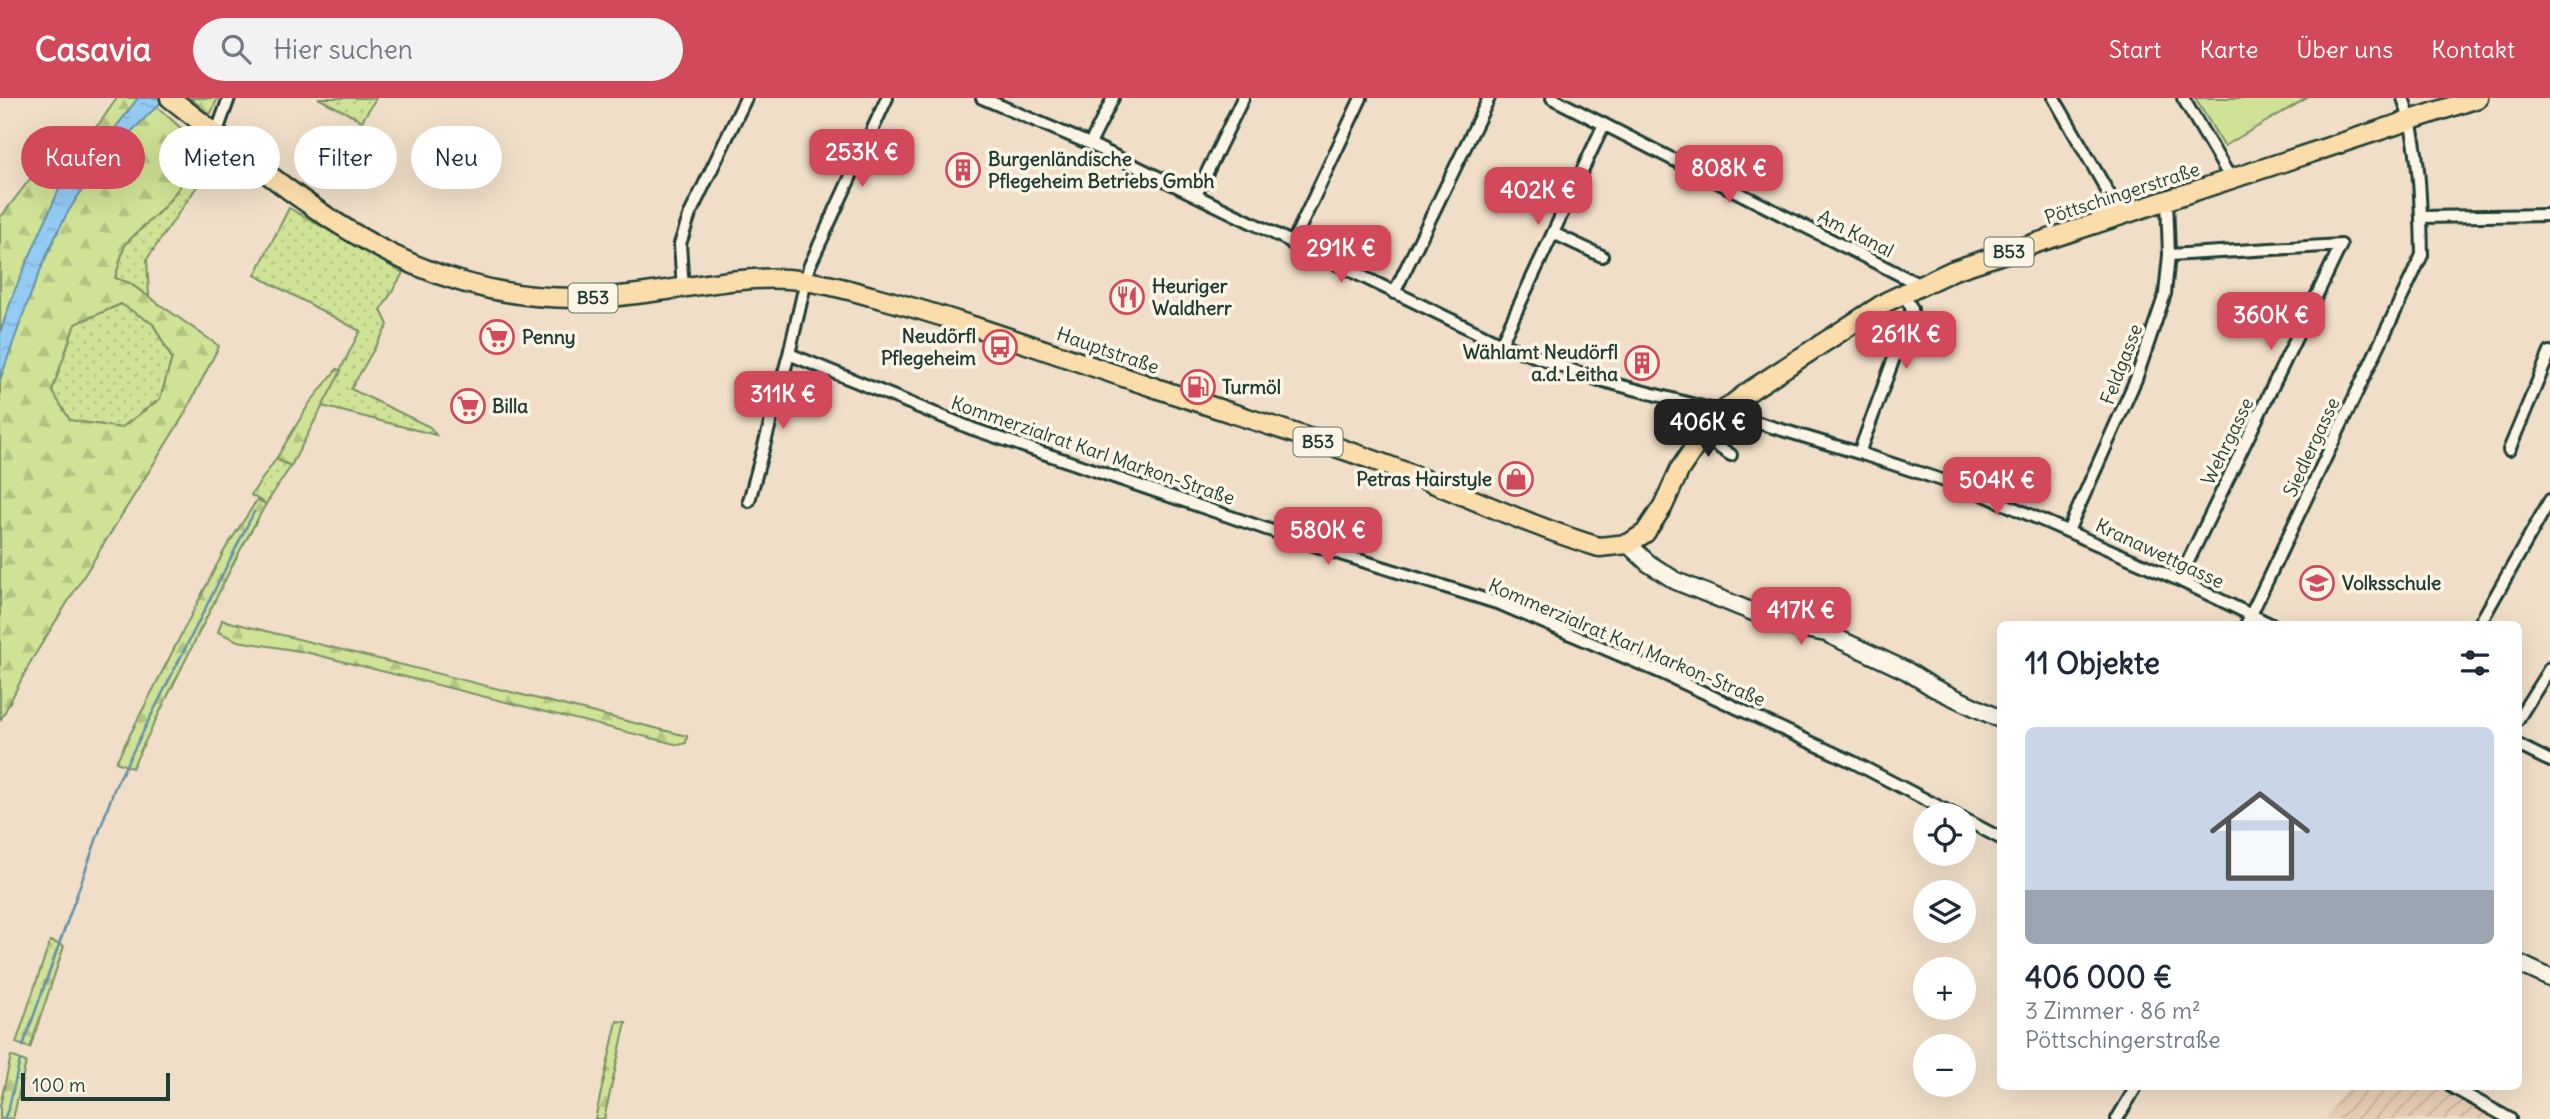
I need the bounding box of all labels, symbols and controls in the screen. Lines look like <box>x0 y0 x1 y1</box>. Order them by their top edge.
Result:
search box <box>193 18 683 81</box>
text: Casavia <box>35 28 151 70</box>
icon: search <box>217 30 255 68</box>
text: Hier suchen <box>273 33 413 66</box>
text: Start <box>2109 34 2161 64</box>
text: Karte <box>2199 34 2258 64</box>
text: Über uns <box>2296 34 2393 64</box>
text: Kontakt <box>2431 34 2515 64</box>
chip: Kaufen <box>21 126 145 189</box>
chip: Mieten <box>159 126 280 189</box>
chip: Filter <box>294 126 397 189</box>
chip: Neu <box>411 126 502 189</box>
pin: 253K € <box>805 130 919 189</box>
text: 253K € <box>825 137 899 166</box>
pin: 808K € <box>1672 146 1786 205</box>
place label: Burgenländische Pflegeheim Betriebs Gmbh <box>988 147 1214 193</box>
building icon: Burgenländische Pflegeheim Betriebs Gmbh <box>944 151 982 189</box>
text: 808K € <box>1691 153 1767 182</box>
street label: Pöttschingerstraße <box>2041 157 2203 229</box>
pin: 402K € <box>1481 167 1595 227</box>
text: 402K € <box>1500 175 1576 204</box>
street label: Am Kanal <box>1814 204 1898 262</box>
pin: 291K € <box>1284 226 1398 285</box>
text: 291K € <box>1306 233 1376 262</box>
road number: B53 <box>1984 238 2034 266</box>
place label: Heuriger Waldherr <box>1152 274 1232 320</box>
restaurant icon: Heuriger Waldherr <box>1108 278 1146 316</box>
road number: B53 <box>568 284 618 313</box>
pin: 360K € <box>2214 292 2328 352</box>
text: 360K € <box>2233 300 2309 329</box>
pin: 261K € <box>1849 312 1963 371</box>
supermarket icon: Penny <box>478 318 516 356</box>
text: 261K € <box>1871 319 1941 348</box>
street label: Feldgasse <box>2095 320 2147 408</box>
street label: Hauptstraße <box>1054 321 1162 379</box>
place label: Neudörfl Pflegeheim <box>881 324 976 370</box>
place label: Penny <box>522 325 576 349</box>
bus stop icon: Neudörfl Pflegeheim <box>981 328 1019 366</box>
place label: Wählamt Neudörfl a.d. Leitha <box>1463 340 1618 386</box>
building icon: Wählamt Neudörfl a.d. Leitha <box>1623 344 1661 382</box>
fuel station icon: Turmöl <box>1179 368 1217 406</box>
pin: 311K € <box>726 372 840 431</box>
place label: Turmöl <box>1222 375 1281 399</box>
text: 311K € <box>750 379 816 408</box>
supermarket icon: Billa <box>449 387 487 425</box>
street label: Kommerzialrat Karl Markon-Straße <box>948 390 1238 510</box>
street label: Wehrgasse <box>2196 393 2258 489</box>
street label: Siedlergasse <box>2277 393 2345 501</box>
place label: Billa <box>492 394 528 418</box>
pin: 406K € <box>1651 400 1765 459</box>
text: 406K € <box>1670 407 1746 436</box>
road number: B53 <box>1294 428 1342 456</box>
pin: 504K € <box>1940 458 2054 517</box>
shop icon: Petras Hairstyle <box>1497 460 1535 498</box>
text: 504K € <box>1959 465 2035 494</box>
place label: Petras Hairstyle <box>1356 467 1492 491</box>
pin: 580K € <box>1271 508 1385 567</box>
street label: Kranawettgasse <box>2092 513 2228 593</box>
text: 580K € <box>1290 515 1366 544</box>
school or university icon: Volksschule <box>2298 564 2336 602</box>
place label: Volksschule <box>2342 571 2441 595</box>
street label: Kommerzialrat Karl Markon-Straße <box>1485 573 1769 711</box>
pin: 417K € <box>1744 588 1858 647</box>
text: 417K € <box>1767 595 1835 624</box>
text: 11 Objekte <box>2025 644 2160 682</box>
icon: filters <box>2456 644 2494 682</box>
icon: home <box>2197 773 2323 899</box>
map controls <box>1913 803 1976 1097</box>
button: locate <box>1913 803 1976 866</box>
button: layers <box>1913 880 1976 943</box>
button: + <box>1913 957 1976 1020</box>
text: 406 000 € <box>2025 958 2172 996</box>
text: 3 Zimmer · 86 m² <box>2025 996 2201 1025</box>
text: Pöttschingerstraße <box>2025 1025 2221 1054</box>
button: − <box>1913 1034 1976 1097</box>
scale bar <box>21 1070 170 1102</box>
text: 100 m <box>32 1073 86 1097</box>

